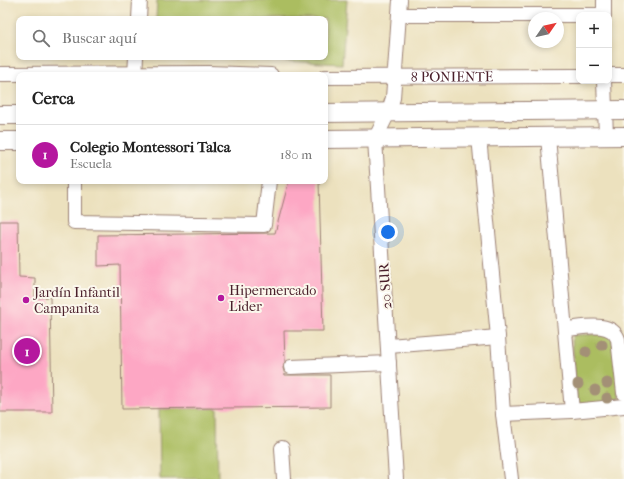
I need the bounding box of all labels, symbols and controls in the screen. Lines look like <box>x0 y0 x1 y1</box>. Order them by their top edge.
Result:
north arrow <box>528 12 564 48</box>
map controls <box>576 12 612 84</box>
button: + <box>576 12 612 48</box>
search box <box>16 16 328 60</box>
icon: search <box>30 27 52 49</box>
text: Buscar aquí <box>62 29 137 47</box>
button: − <box>576 48 612 84</box>
street label: 8 PONIENTE <box>411 68 494 86</box>
text: Cerca <box>32 88 74 108</box>
text: Colegio Montessori Talca <box>70 138 231 156</box>
text: 1 <box>43 147 47 162</box>
text: 180 m <box>280 147 312 162</box>
text: Escuela <box>70 156 112 171</box>
your location <box>378 222 398 242</box>
street label: 20 SUR <box>375 261 396 310</box>
place label: Hipermercado Lider <box>229 282 316 315</box>
place label: Jardín Infantil Campanita <box>33 284 120 317</box>
marker: Hipermercado Lider <box>216 293 226 303</box>
marker: Jardín Infantil Campanita <box>21 295 31 305</box>
pin: 1 <box>14 336 40 366</box>

